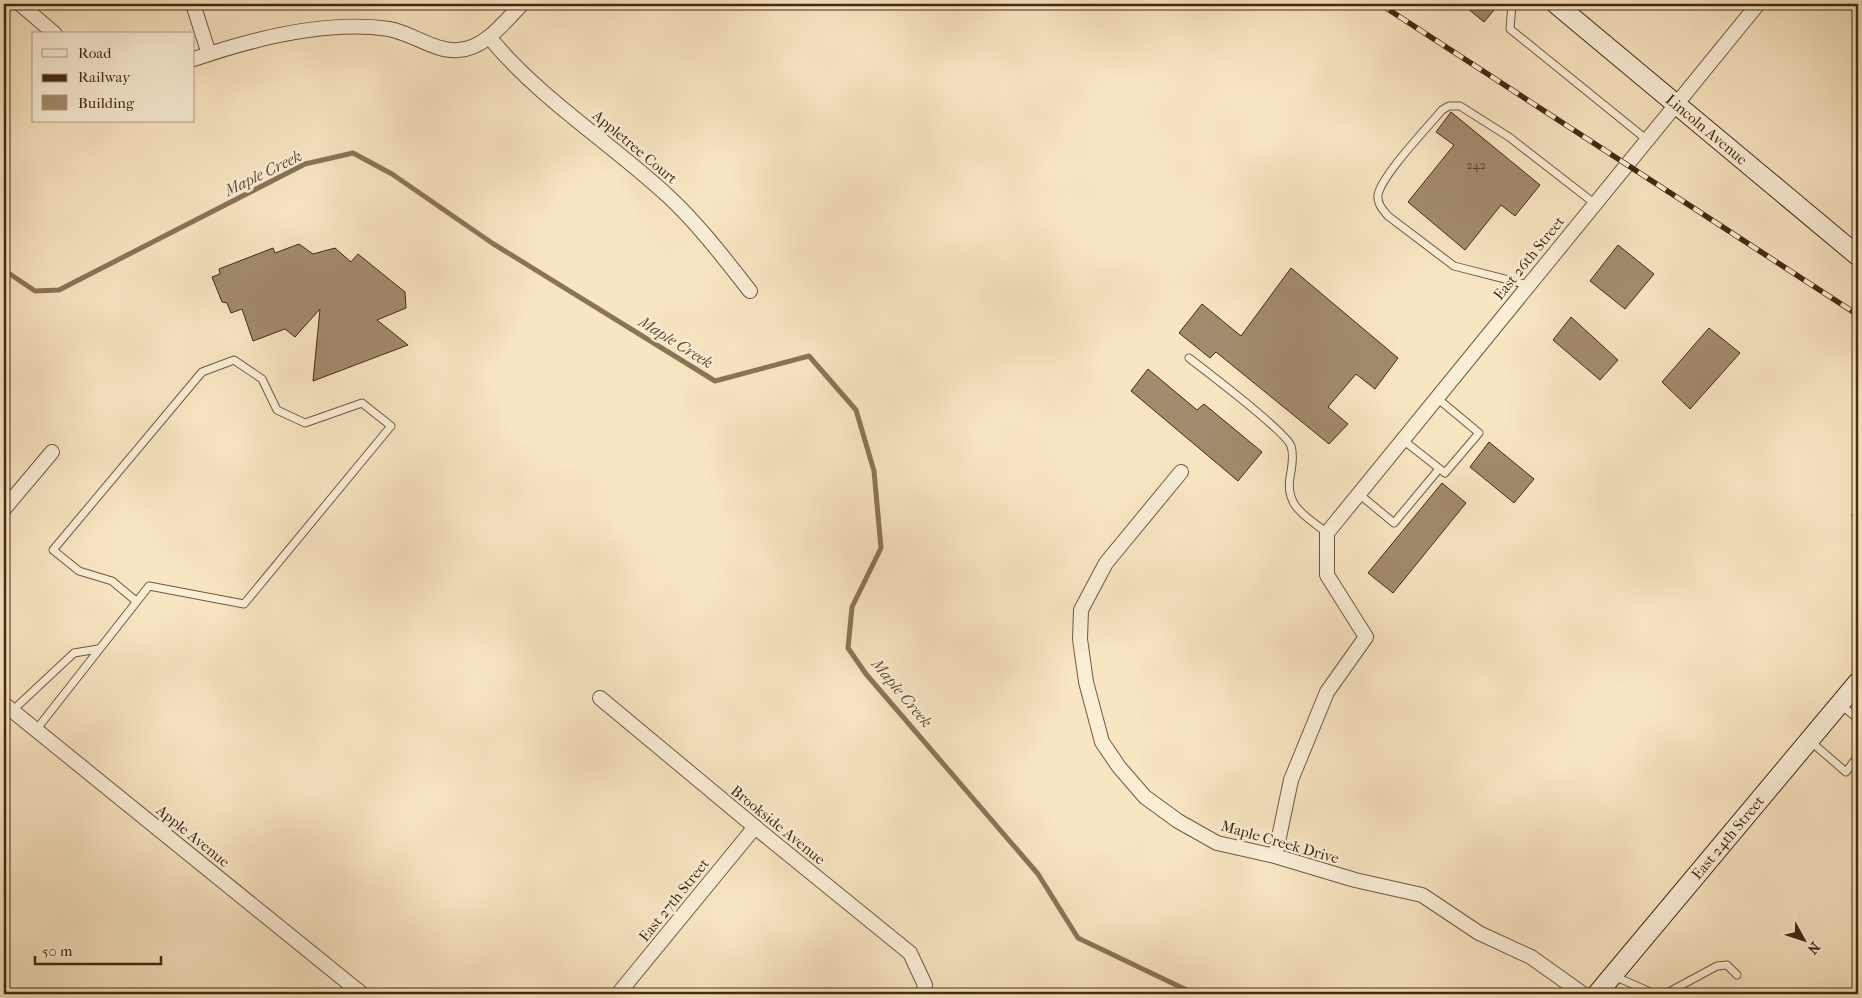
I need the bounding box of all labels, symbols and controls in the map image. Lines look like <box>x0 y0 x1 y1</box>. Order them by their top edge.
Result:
legend <box>32 32 195 122</box>
text: Road <box>78 44 112 62</box>
text: Railway <box>78 68 131 86</box>
street label: Lincoln Avenue <box>1662 90 1751 169</box>
text: Building <box>78 94 135 112</box>
street label: Appletree Court <box>588 106 681 188</box>
water label: Maple Creek <box>220 146 305 200</box>
house number: 242 <box>1466 158 1486 172</box>
street label: East 26th Street <box>1490 212 1569 304</box>
water label: Maple Creek <box>635 311 717 372</box>
water label: Maple Creek <box>867 654 936 731</box>
street label: Brookside Avenue <box>727 782 829 869</box>
street label: East 24th Street <box>1688 792 1768 883</box>
street label: Apple Avenue <box>152 800 234 871</box>
street label: Maple Creek Drive <box>1219 817 1342 868</box>
street label: East 27th Street <box>635 854 713 945</box>
north arrow <box>1780 916 1830 966</box>
scale bar <box>35 933 161 965</box>
text: N <box>1803 939 1824 958</box>
text: 50 m <box>42 942 73 960</box>

